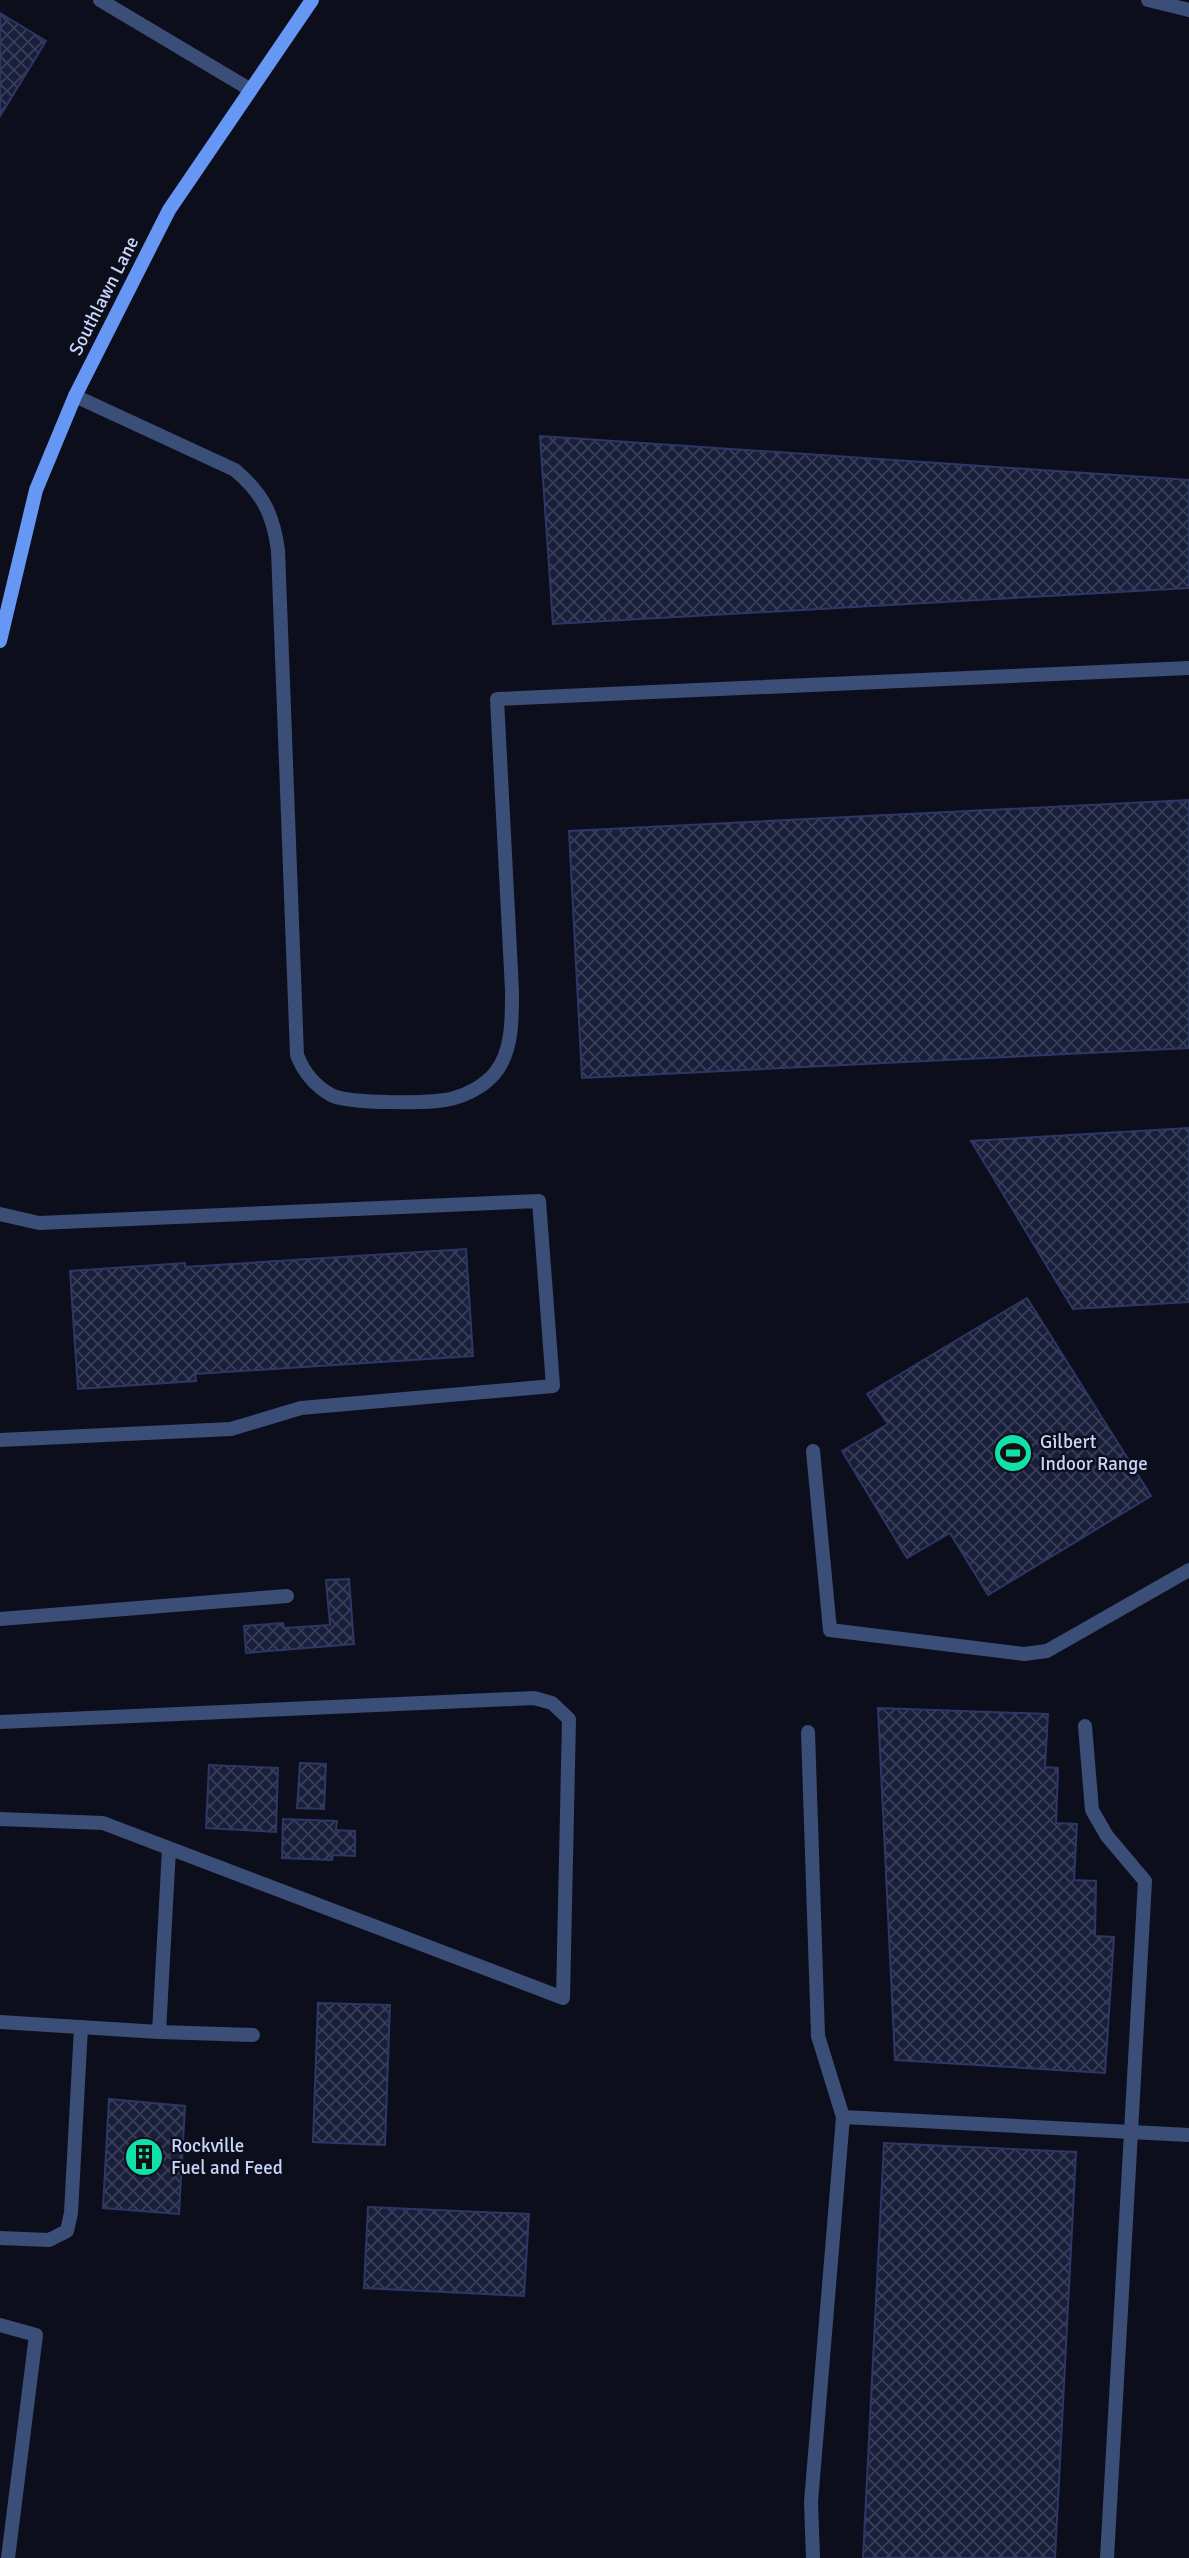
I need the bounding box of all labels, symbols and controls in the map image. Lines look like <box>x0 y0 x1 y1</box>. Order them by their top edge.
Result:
street label: Southlawn Lane <box>64 232 144 360</box>
place label: Gilbert Indoor Range <box>1040 1430 1148 1476</box>
sports icon: Gilbert Indoor Range <box>992 1432 1034 1474</box>
place label: Rockville Fuel and Feed <box>171 2134 283 2180</box>
building icon: Rockville Fuel and Feed <box>123 2136 165 2178</box>

